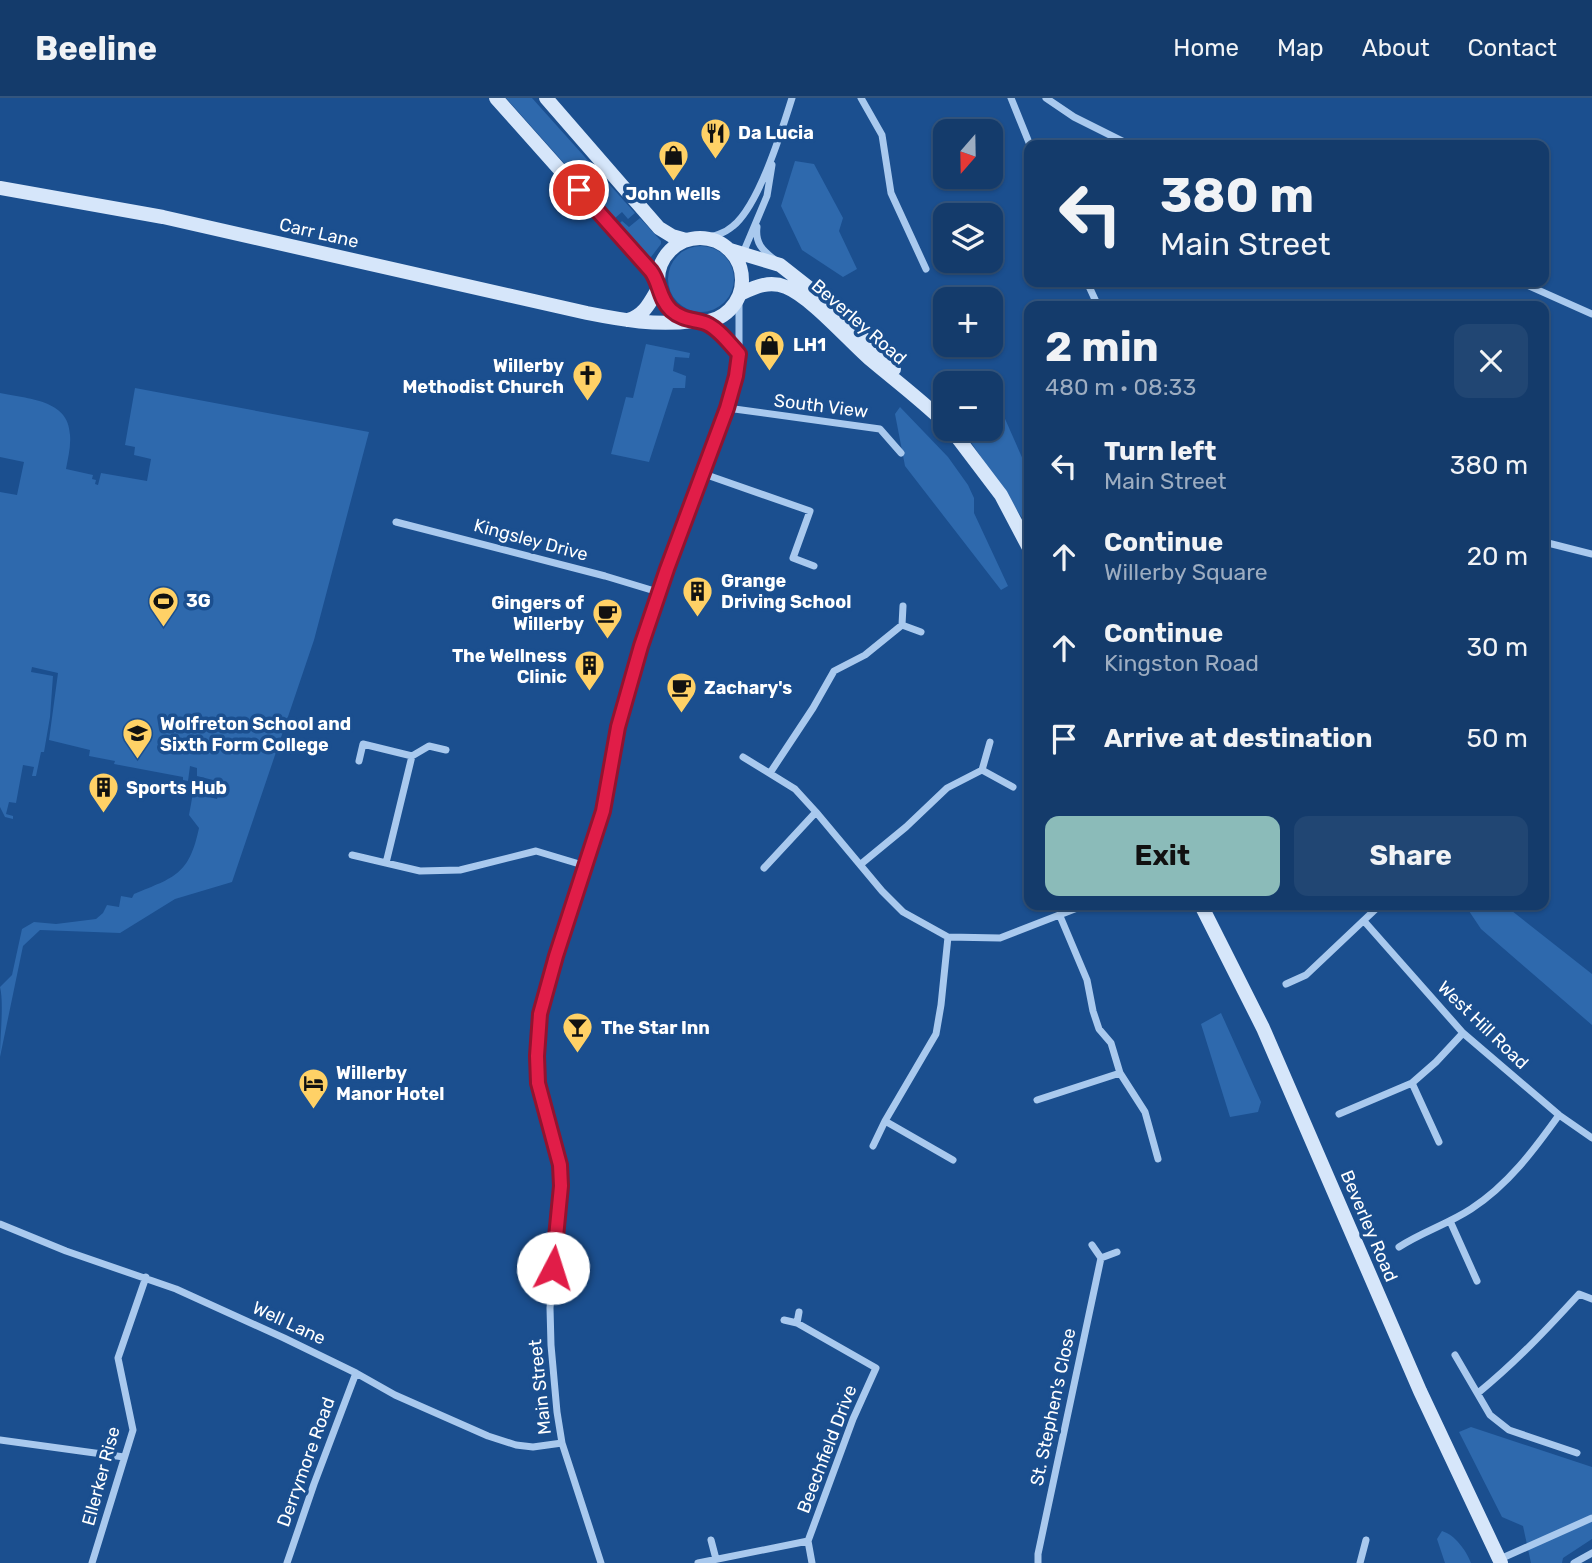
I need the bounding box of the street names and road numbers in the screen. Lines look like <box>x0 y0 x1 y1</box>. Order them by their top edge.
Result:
street label: Carr Lane <box>277 213 361 253</box>
street label: Beverley Road <box>807 275 911 369</box>
street label: South View <box>773 389 869 423</box>
street label: Kingsley Drive <box>472 514 590 566</box>
street label: West Hill Road <box>1433 976 1533 1074</box>
street label: Beverley Road <box>1336 1167 1402 1285</box>
street label: Well Lane <box>249 1296 329 1350</box>
street label: St. Stephen's Close <box>1026 1326 1080 1488</box>
street label: Main Street <box>524 1338 556 1436</box>
street label: Beechfield Drive <box>792 1382 862 1516</box>
street label: Derrymore Road <box>272 1394 340 1530</box>
street label: Ellerker Rise <box>77 1424 125 1528</box>

